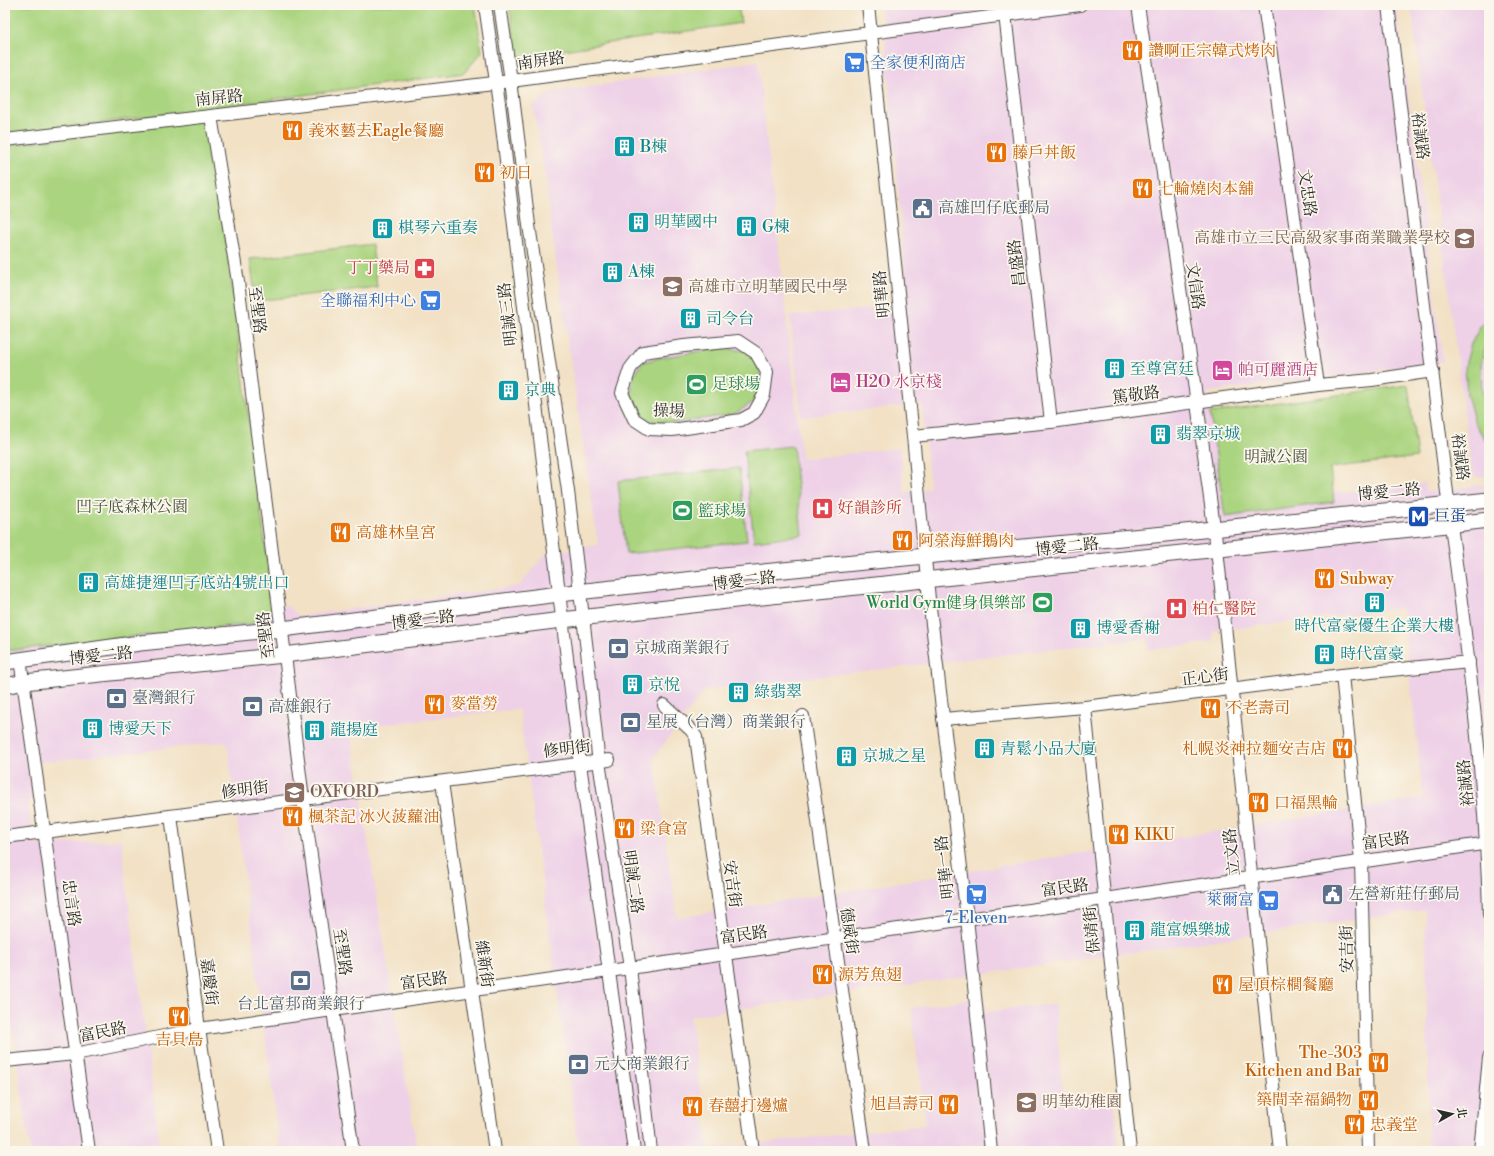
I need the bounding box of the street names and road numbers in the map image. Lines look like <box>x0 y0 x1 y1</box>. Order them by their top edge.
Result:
street label: 南屏路 <box>516 48 566 74</box>
street label: 南屏路 <box>194 86 244 110</box>
street label: 裕誠路 <box>1407 111 1433 161</box>
street label: 文忠路 <box>1294 168 1320 218</box>
street label: 昌盛路 <box>1004 238 1030 288</box>
street label: 文信路 <box>1182 261 1208 311</box>
street label: 明華路 <box>870 269 894 319</box>
street label: 明誠三路 <box>494 281 522 347</box>
street label: 至聖路 <box>244 285 270 335</box>
street label: 篤敬路 <box>1111 382 1161 408</box>
street label: 操場 <box>653 400 685 422</box>
street label: 裕誠路 <box>1447 432 1473 482</box>
street label: 博愛二路 <box>1356 479 1422 505</box>
street label: 博愛二路 <box>1034 534 1100 560</box>
street label: 博愛二路 <box>711 567 777 595</box>
street label: 博愛二路 <box>390 606 456 634</box>
street label: 至聖路 <box>253 610 279 660</box>
street label: 博愛二路 <box>68 643 134 669</box>
street label: 正心街 <box>1180 664 1230 690</box>
street label: 修明街 <box>542 736 592 762</box>
street label: 裕誠路 <box>1454 758 1478 808</box>
street label: 修明街 <box>220 777 270 803</box>
street label: 立文路 <box>1220 827 1244 877</box>
street label: 富民路 <box>1361 828 1411 854</box>
street label: 明華一路 <box>931 834 959 900</box>
street label: 明誠二路 <box>619 849 647 915</box>
street label: 安吉街 <box>719 859 745 909</box>
street label: 富民路 <box>1040 875 1090 901</box>
street label: 忠言路 <box>58 878 84 928</box>
street label: 保靖街 <box>1080 905 1104 955</box>
street label: 德威街 <box>836 906 862 956</box>
street label: 富民路 <box>719 922 769 948</box>
street label: 安吉街 <box>1337 925 1357 973</box>
street label: 至聖路 <box>329 927 355 977</box>
street label: 維新街 <box>471 939 497 989</box>
street label: 嘉慶街 <box>196 957 222 1007</box>
street label: 富民路 <box>399 968 449 994</box>
street label: 富民路 <box>78 1018 128 1046</box>

